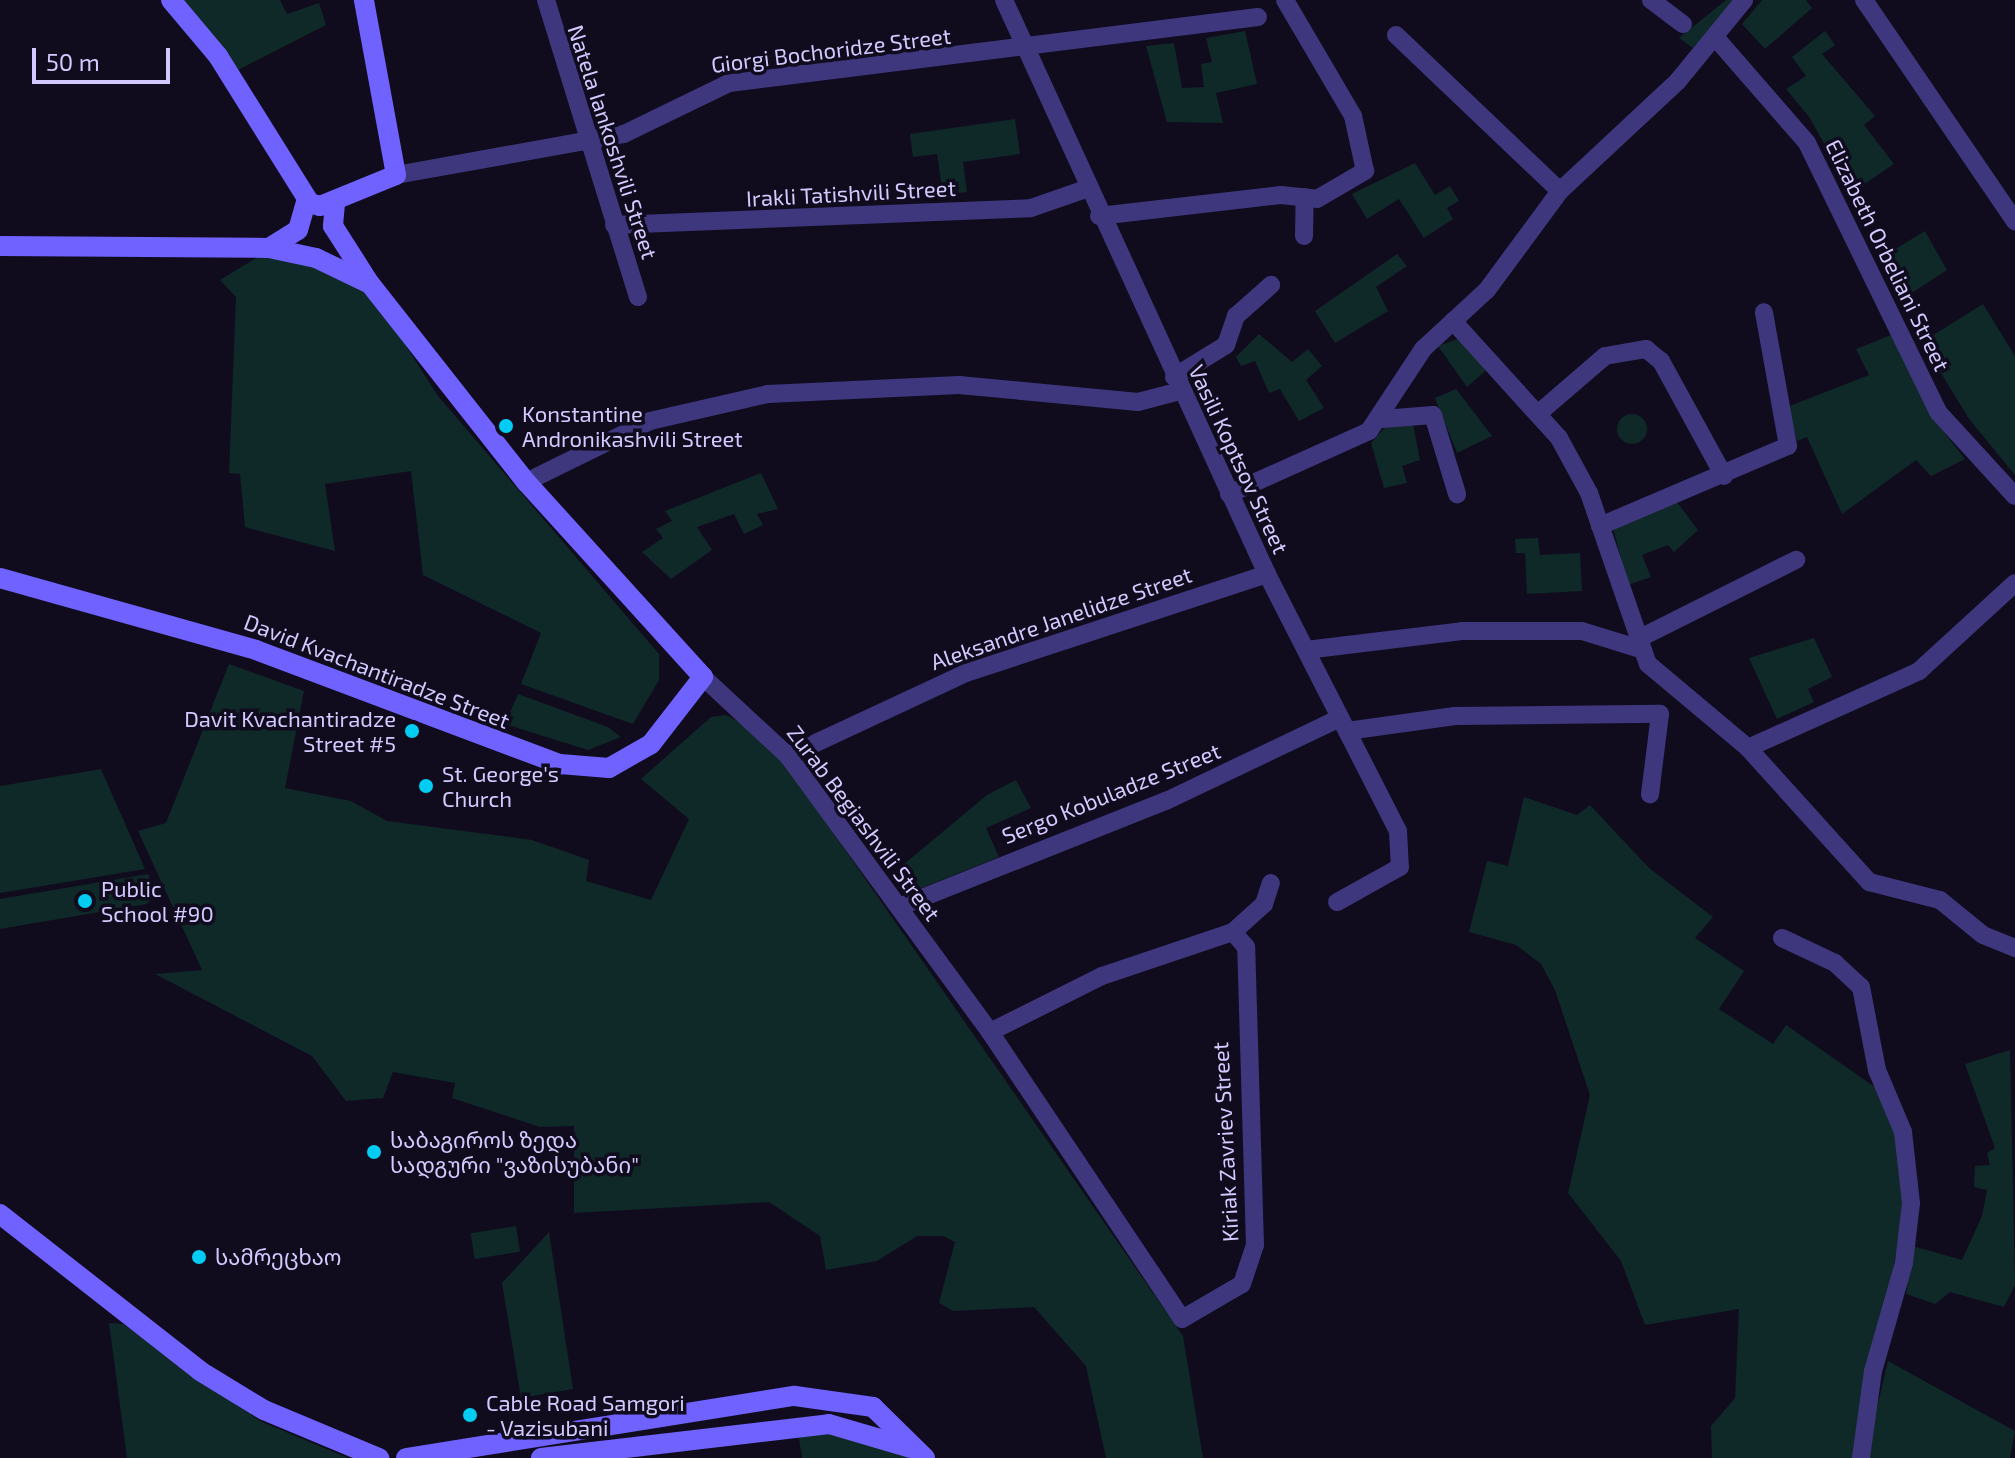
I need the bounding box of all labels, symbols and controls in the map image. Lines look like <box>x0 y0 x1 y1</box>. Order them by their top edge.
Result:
street label: Natela Iankoshvili Street <box>563 22 663 262</box>
street label: Giorgi Bochoridze Street <box>710 22 952 78</box>
scale bar <box>36 32 174 82</box>
text: 50 m <box>46 47 100 76</box>
street label: Elizabeth Orbeliani Street <box>1820 135 1956 375</box>
street label: Irakli Tatishvili Street <box>745 174 957 212</box>
street label: Vasili Koptsov Street <box>1184 360 1294 558</box>
place label: Konstantine Andronikashvili Street <box>522 400 743 452</box>
marker: Konstantine Andronikashvili Street <box>497 417 515 435</box>
street label: Aleksandre Janelidze Street <box>927 561 1195 675</box>
street label: David Kvachantiradze Street <box>241 608 513 734</box>
place label: Davit Kvachantiradze Street #5 <box>184 705 396 756</box>
street label: Zurab Begiashvili Street <box>782 720 946 926</box>
marker: Davit Kvachantiradze Street #5 <box>403 722 421 740</box>
street label: Sergo Kobuladze Street <box>998 737 1224 849</box>
place label: St. George's Church <box>442 760 559 812</box>
marker: St. George's Church <box>417 777 435 795</box>
place label: Public School #90 <box>101 875 214 926</box>
marker: Public School #90 <box>76 892 94 910</box>
street label: Kiriak Zavriev Street <box>1207 1041 1243 1243</box>
place label: საბაგიროს ზედა სადგური "ვაზისუბანი" <box>390 1126 639 1178</box>
marker: საბაგიროს ზედა სადგური "ვაზისუბანი" <box>365 1143 383 1161</box>
place label: სამრეცხაო <box>215 1244 341 1270</box>
marker: სამრეცხაო <box>190 1248 208 1266</box>
place label: Cable Road Samgori - Vazisubani <box>486 1389 685 1440</box>
marker: Cable Road Samgori - Vazisubani <box>461 1406 479 1424</box>

